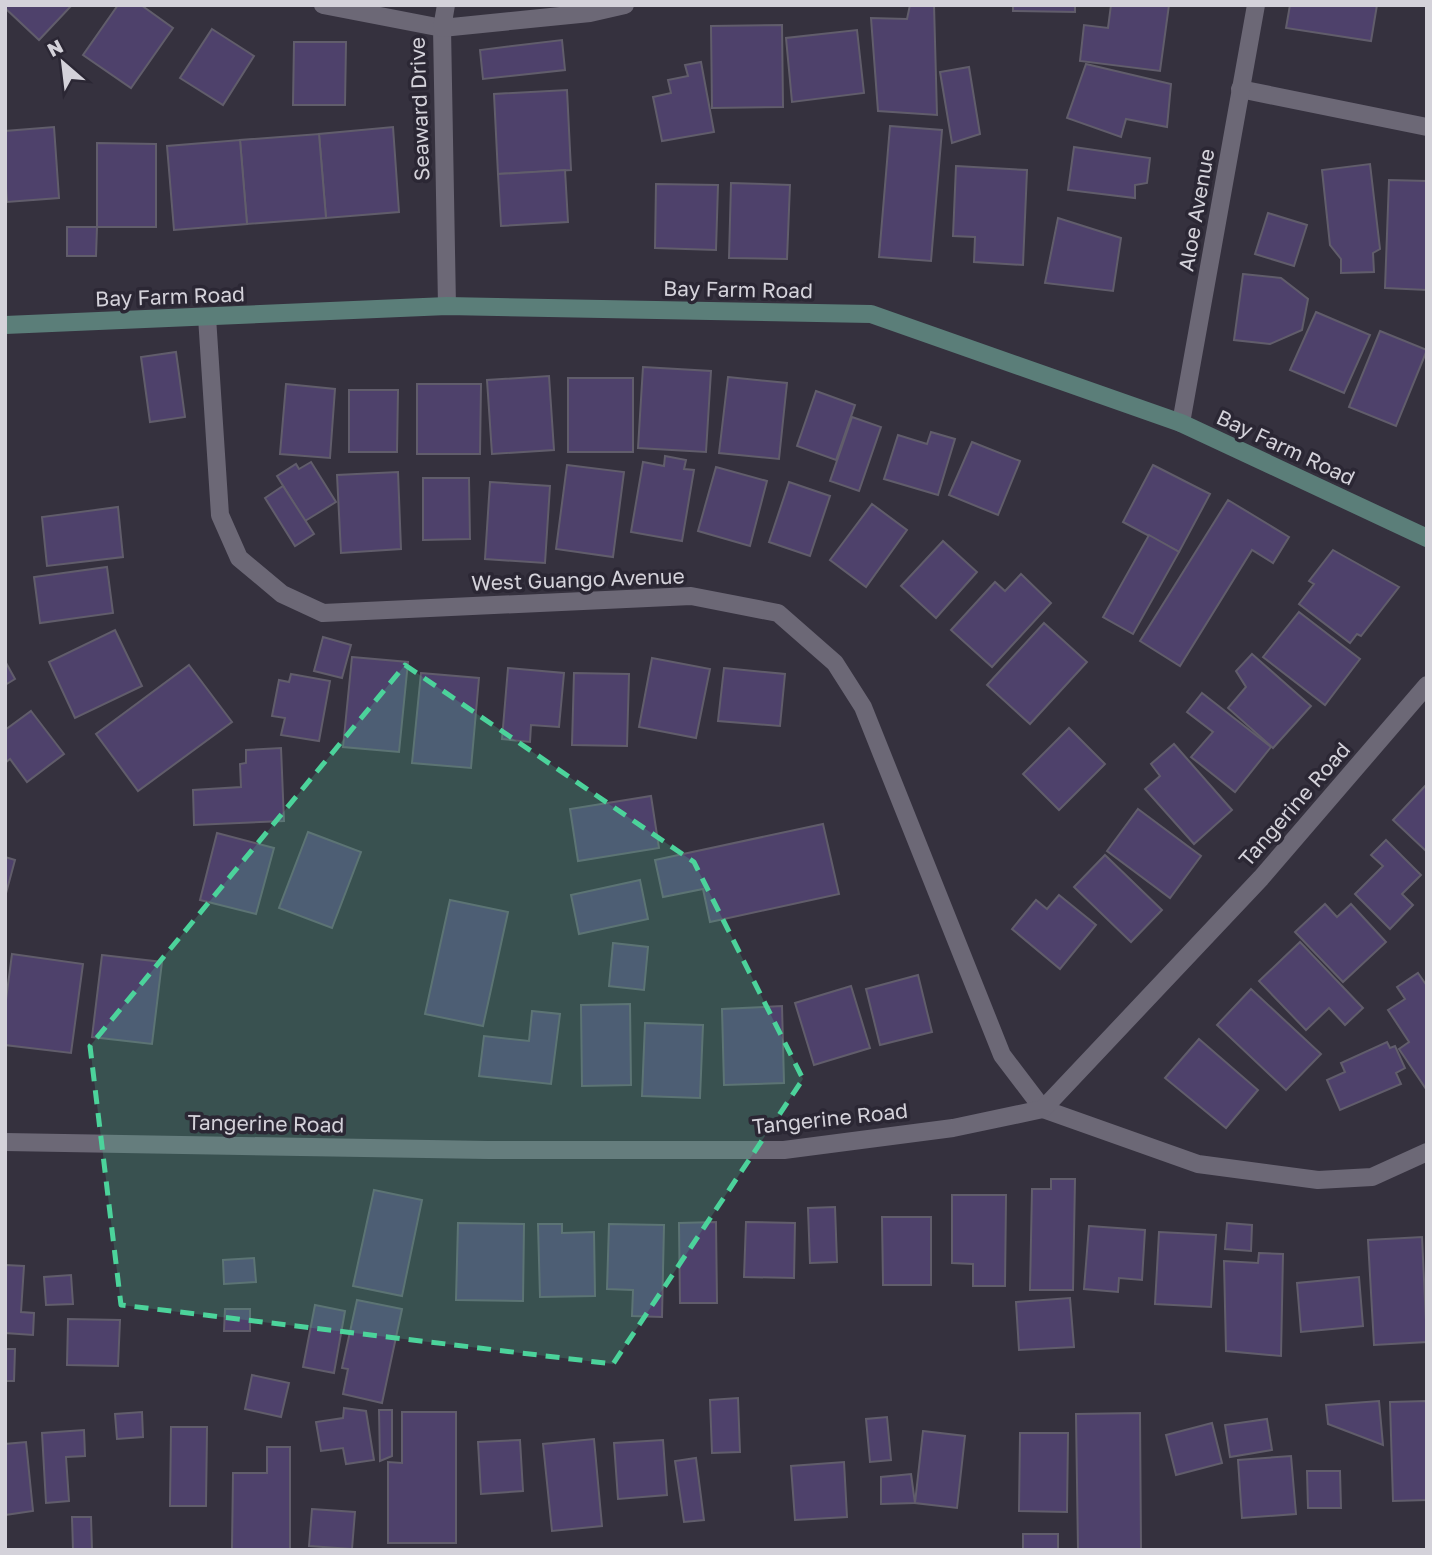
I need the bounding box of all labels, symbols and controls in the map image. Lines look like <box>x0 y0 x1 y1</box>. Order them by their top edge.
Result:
north arrow <box>28 28 98 98</box>
text: N <box>43 34 67 61</box>
street label: Seaward Drive <box>403 37 435 181</box>
street label: Aloe Avenue <box>1172 147 1220 273</box>
street label: Bay Farm Road <box>663 275 813 303</box>
street label: Bay Farm Road <box>95 280 245 312</box>
street label: Bay Farm Road <box>1213 404 1359 490</box>
street label: West Guango Avenue <box>471 562 685 596</box>
street label: Tangerine Road <box>1233 736 1355 872</box>
street label: Tangerine Road <box>751 1097 909 1139</box>
street label: Tangerine Road <box>187 1109 345 1137</box>

